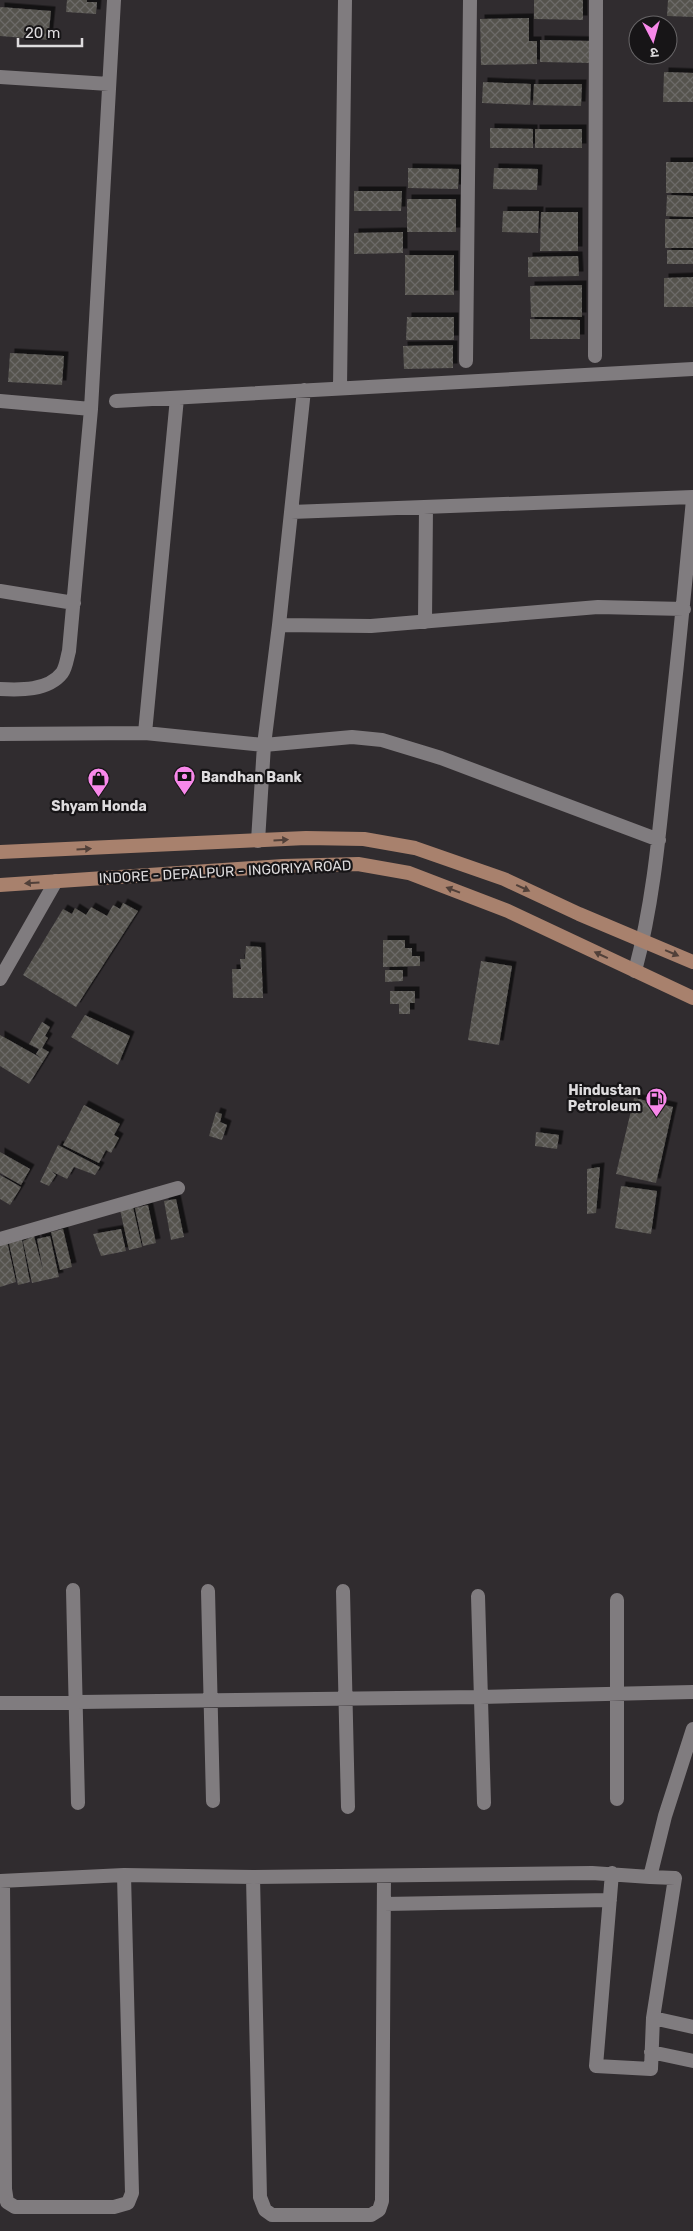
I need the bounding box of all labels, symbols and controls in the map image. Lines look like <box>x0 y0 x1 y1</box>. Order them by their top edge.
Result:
scale bar <box>18 15 81 47</box>
north arrow <box>628 15 678 65</box>
text: 20 m <box>25 24 60 42</box>
text: उ <box>649 44 659 61</box>
bank icon: Bandhan Bank <box>173 765 197 796</box>
shop icon: Shyam Honda <box>87 766 111 797</box>
place label: Bandhan Bank <box>201 769 302 786</box>
place label: Shyam Honda <box>51 798 147 815</box>
one-way arrow <box>273 835 289 843</box>
one-way arrow <box>76 844 92 852</box>
street label: INDORE - DEPALPUR - INGORIYA ROAD <box>98 857 352 887</box>
one-way arrow <box>24 879 40 887</box>
one-way arrow <box>516 884 530 892</box>
one-way arrow <box>445 886 460 893</box>
one-way arrow <box>665 949 679 957</box>
one-way arrow <box>594 951 608 959</box>
place label: Hindustan Petroleum <box>568 1082 641 1115</box>
fuel station icon: Hindustan Petroleum <box>645 1086 669 1117</box>

